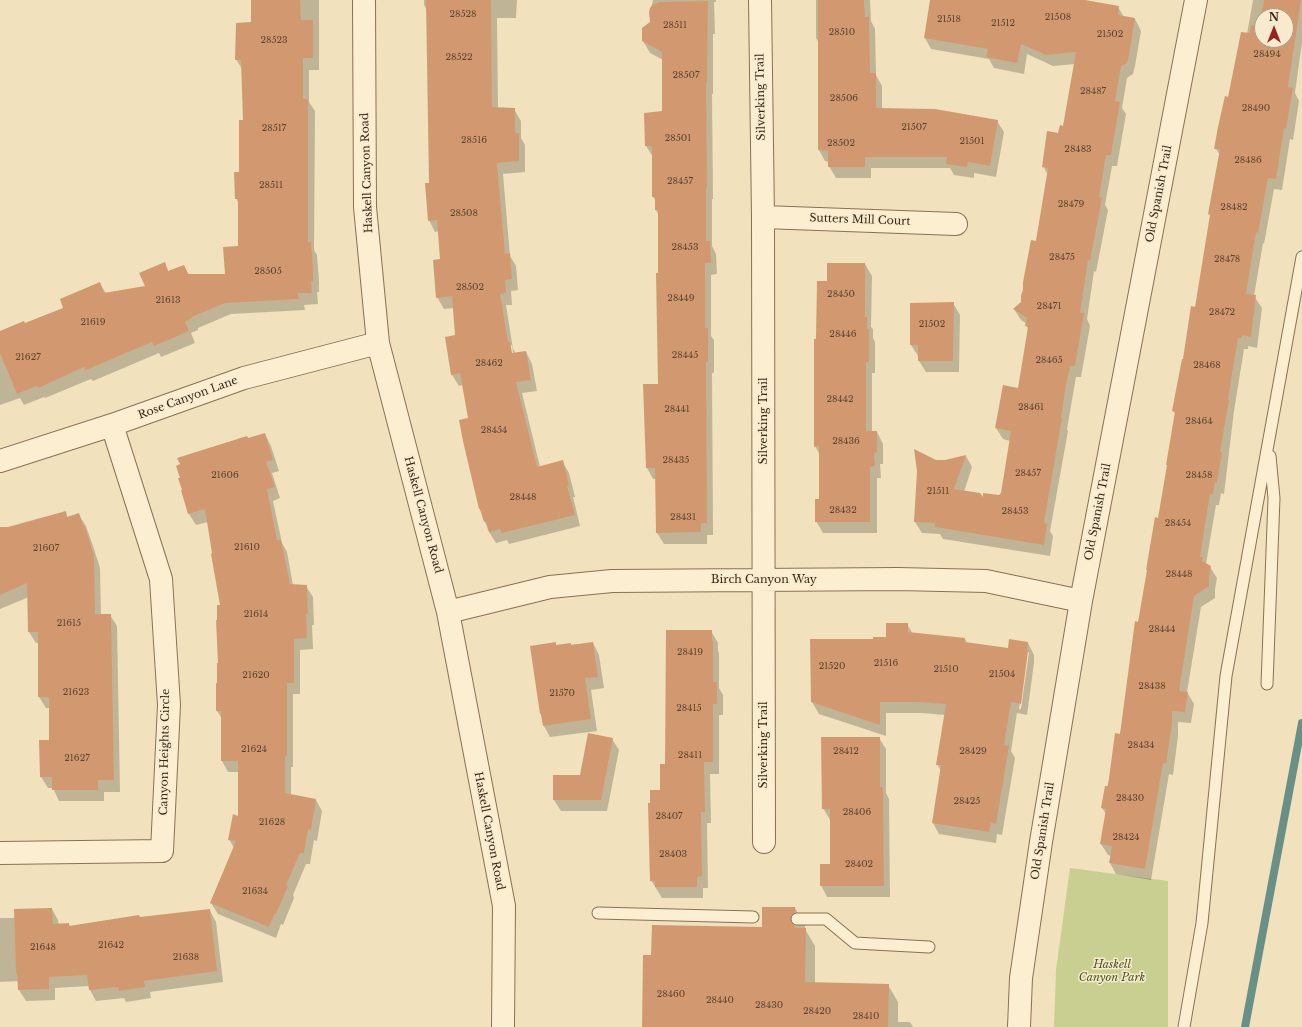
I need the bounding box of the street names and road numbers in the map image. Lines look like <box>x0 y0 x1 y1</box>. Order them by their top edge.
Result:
street label: Silverking Trail <box>754 53 768 141</box>
street label: Haskell Canyon Road <box>358 113 376 233</box>
street label: Old Spanish Trail <box>1143 144 1175 244</box>
street label: Sutters Mill Court <box>809 212 911 228</box>
street label: Rose Canyon Lane <box>136 374 240 422</box>
street label: Silverking Trail <box>757 378 771 464</box>
street label: Haskell Canyon Road <box>401 455 445 575</box>
street label: Old Spanish Trail <box>1082 462 1114 562</box>
street label: Birch Canyon Way <box>711 573 817 587</box>
street label: Canyon Heights Circle <box>157 688 173 816</box>
street label: Silverking Trail <box>757 702 771 788</box>
street label: Haskell Canyon Road <box>471 771 507 891</box>
street label: Old Spanish Trail <box>1029 781 1057 881</box>

